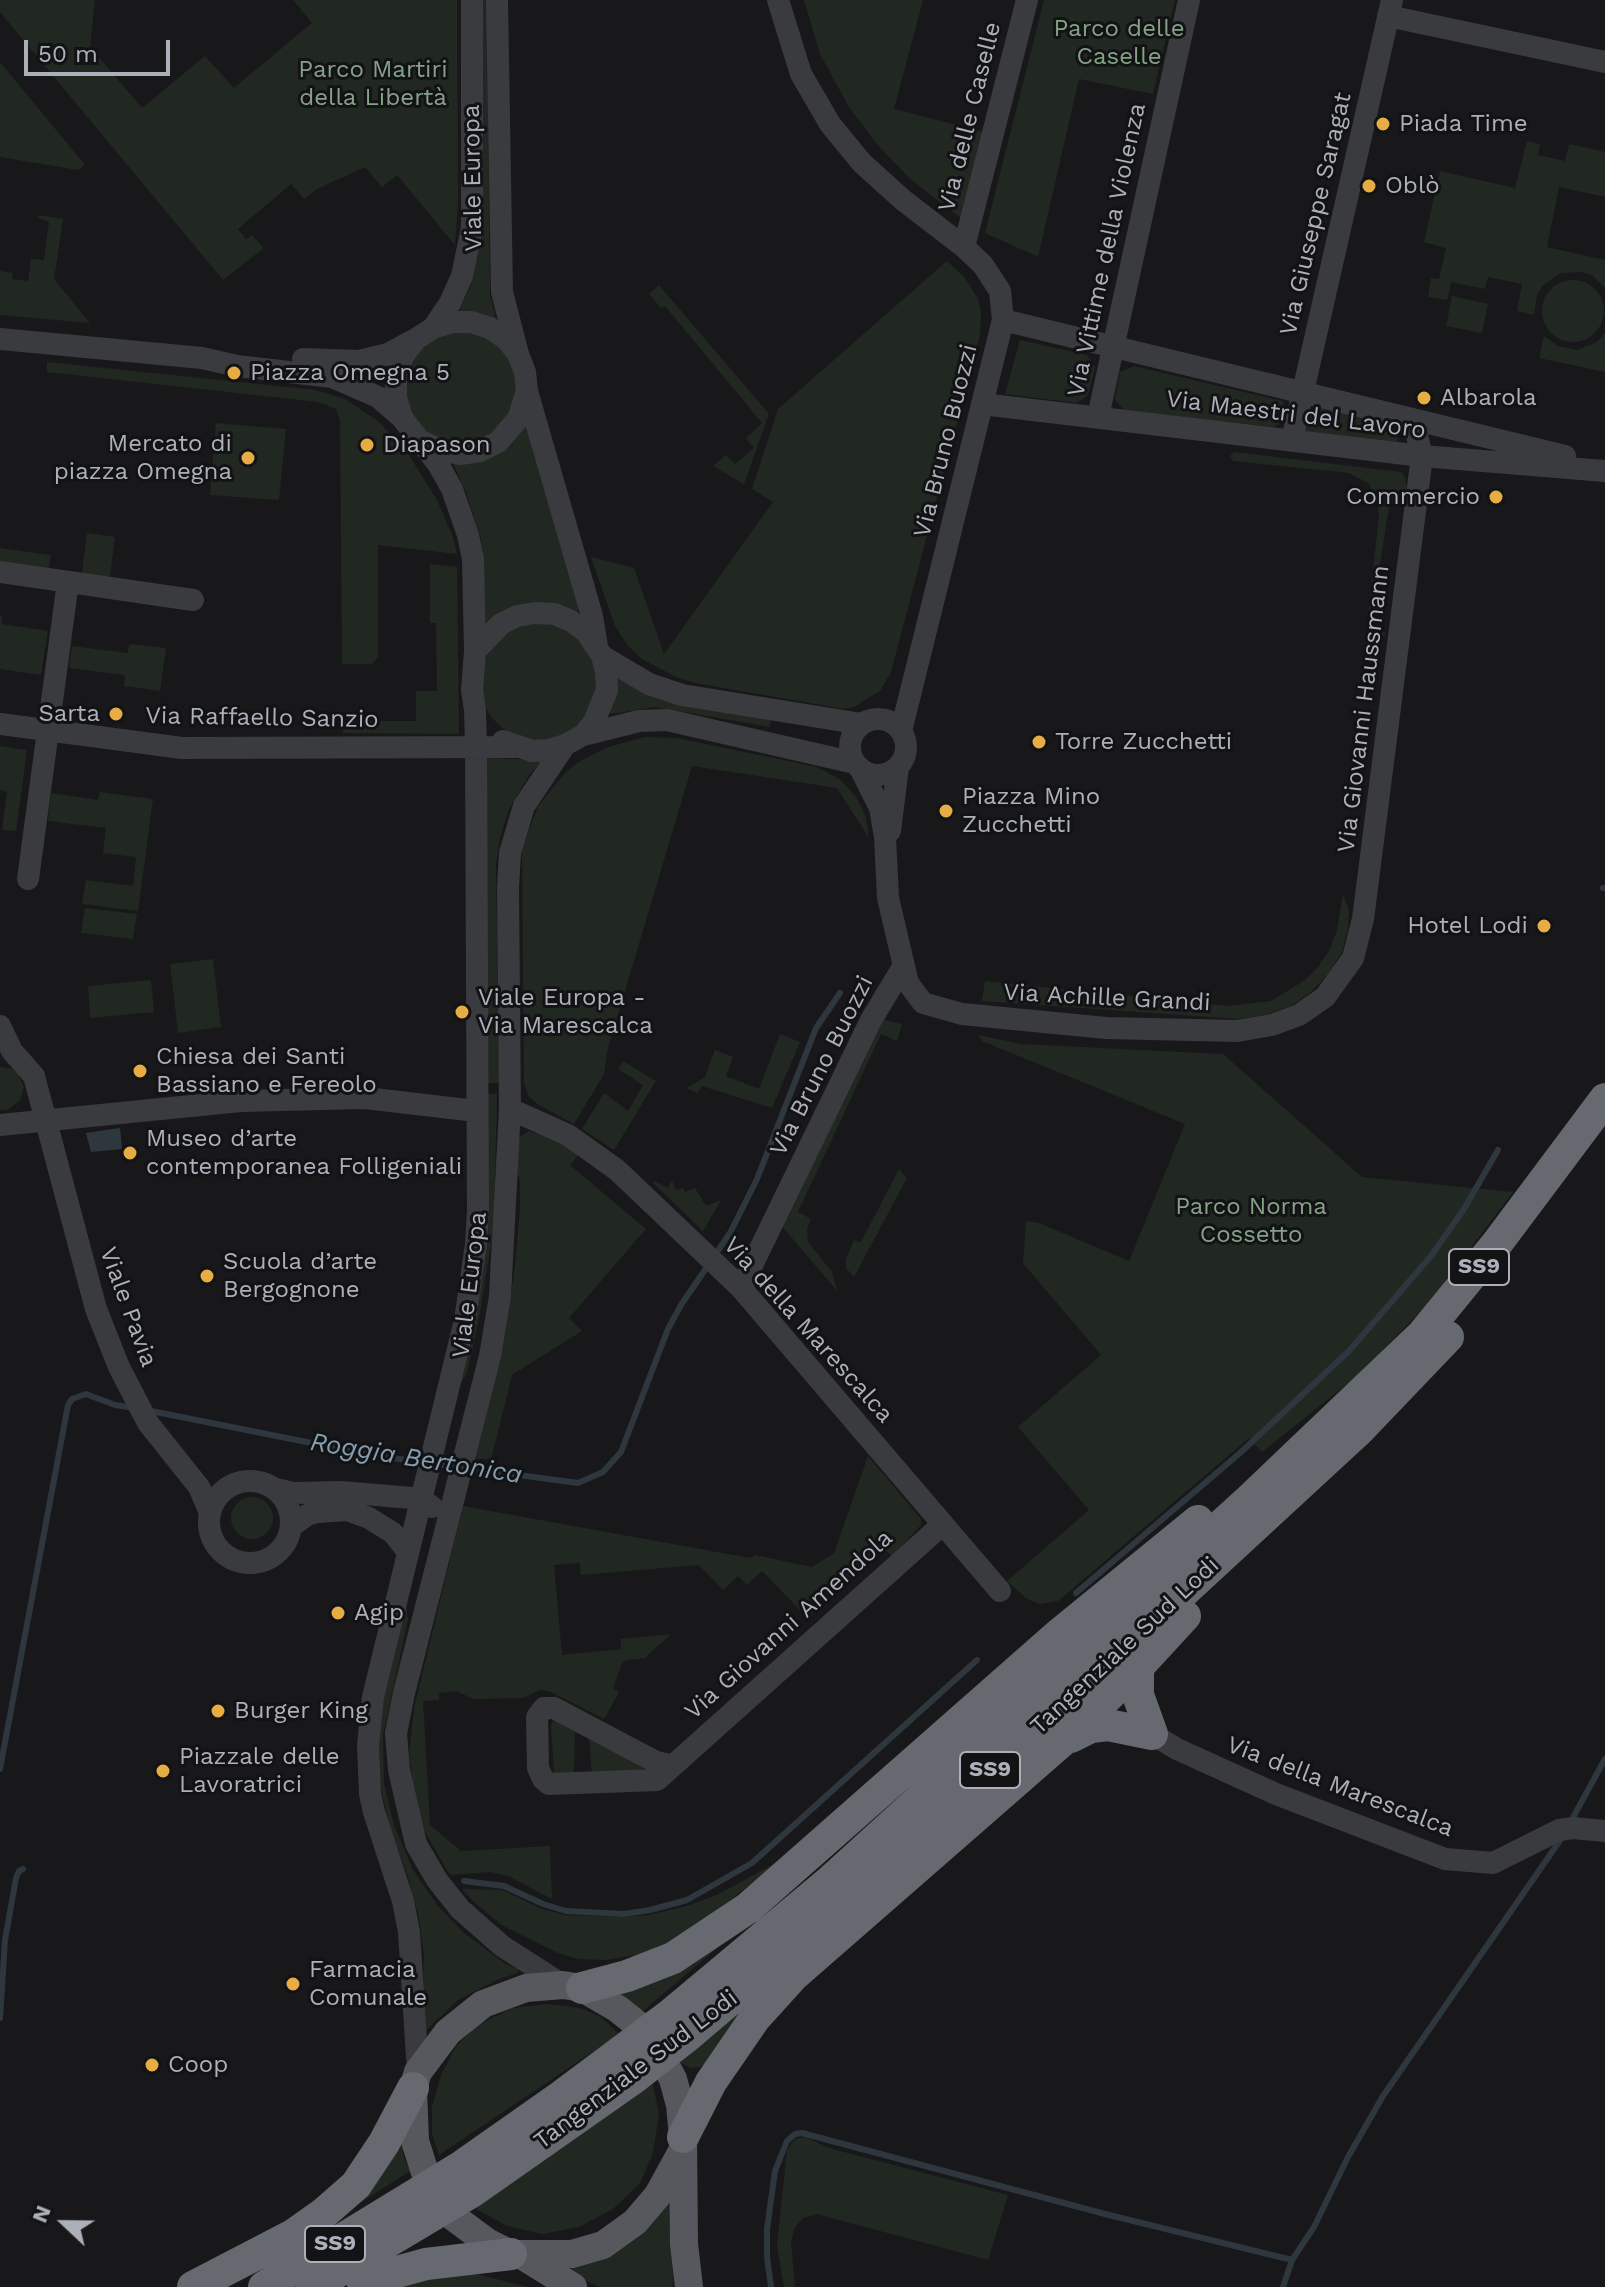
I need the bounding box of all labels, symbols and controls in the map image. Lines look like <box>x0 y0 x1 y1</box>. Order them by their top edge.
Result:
park label: Parco delle Caselle <box>1053 15 1185 71</box>
street label: Via delle Caselle <box>933 19 1007 215</box>
scale bar <box>28 24 174 74</box>
text: 50 m <box>38 40 98 68</box>
park label: Parco Martiri della Libertà <box>298 56 448 112</box>
street label: Via Giuseppe Saragat <box>1274 90 1358 338</box>
street label: Via Vittime della Violenza <box>1062 100 1152 400</box>
street label: Viale Europa <box>457 104 489 252</box>
place label: Piada Time <box>1399 110 1528 138</box>
marker: Piada Time <box>1374 115 1392 133</box>
place label: Oblò <box>1385 172 1440 200</box>
marker: Oblò <box>1360 177 1378 195</box>
street label: Via Bruno Buozzi <box>908 341 984 541</box>
place label: Piazza Omegna 5 <box>250 359 450 387</box>
marker: Piazza Omegna 5 <box>225 364 243 382</box>
place label: Albarola <box>1440 384 1537 412</box>
street label: Via Maestri del Lavoro <box>1165 385 1427 445</box>
marker: Albarola <box>1415 389 1433 407</box>
place label: Mercato di piazza Omegna <box>54 430 232 486</box>
place label: Diapason <box>383 431 491 459</box>
marker: Diapason <box>358 436 376 454</box>
marker: Mercato di piazza Omegna <box>239 449 257 467</box>
place label: Commercio <box>1346 483 1480 511</box>
marker: Commercio <box>1487 488 1505 506</box>
street label: Via Giovanni Haussmann <box>1332 564 1396 854</box>
place label: Sarta <box>39 700 100 728</box>
street label: Via Raffaello Sanzio <box>145 702 379 734</box>
marker: Sarta <box>107 705 125 723</box>
place label: Torre Zucchetti <box>1055 728 1232 756</box>
marker: Torre Zucchetti <box>1030 733 1048 751</box>
place label: Piazza Mino Zucchetti <box>962 783 1100 839</box>
marker: Piazza Mino Zucchetti <box>937 802 955 820</box>
place label: Hotel Lodi <box>1407 912 1528 940</box>
marker: Hotel Lodi <box>1535 917 1553 935</box>
street label: Via Bruno Buozzi <box>764 971 880 1161</box>
street label: Via Achille Grandi <box>1003 978 1211 1018</box>
place label: Viale Europa - Via Marescalca <box>478 984 653 1040</box>
marker: Viale Europa - Via Marescalca <box>453 1003 471 1021</box>
place label: Chiesa dei Santi Bassiano e Fereolo <box>156 1043 377 1099</box>
marker: Chiesa dei Santi Bassiano e Fereolo <box>131 1062 149 1080</box>
place label: Museo d’arte contemporanea Folligeniali <box>146 1125 462 1181</box>
marker: Museo d’arte contemporanea Folligeniali <box>121 1144 139 1162</box>
park label: Parco Norma Cossetto <box>1175 1193 1327 1249</box>
street label: Viale Europa <box>447 1210 493 1360</box>
street label: Via della Marescalca <box>717 1231 899 1429</box>
street label: Viale Pavia <box>93 1243 163 1371</box>
place label: Scuola d’arte Bergognone <box>223 1248 377 1304</box>
road number: SS9 <box>1449 1249 1509 1285</box>
marker: Scuola d’arte Bergognone <box>198 1267 216 1285</box>
water label: Roggia Bertonica <box>308 1427 524 1491</box>
street label: Via Giovanni Amendola <box>679 1524 899 1726</box>
street label: Tangenziale Sud Lodi <box>1025 1551 1225 1741</box>
place label: Agip <box>354 1599 404 1627</box>
marker: Agip <box>329 1604 347 1622</box>
place label: Burger King <box>234 1697 368 1725</box>
marker: Burger King <box>209 1702 227 1720</box>
street label: Via della Marescalca <box>1223 1731 1457 1843</box>
place label: Piazzale delle Lavoratrici <box>179 1743 340 1799</box>
road number: SS9 <box>960 1752 1020 1788</box>
marker: Piazzale delle Lavoratrici <box>154 1762 172 1780</box>
place label: Farmacia Comunale <box>309 1956 427 2012</box>
marker: Farmacia Comunale <box>284 1975 302 1993</box>
street label: Tangenziale Sud Lodi <box>529 1984 743 2156</box>
place label: Coop <box>168 2051 228 2079</box>
marker: Coop <box>143 2056 161 2074</box>
north arrow <box>24 2183 104 2263</box>
text: N <box>27 2202 56 2226</box>
road number: SS9 <box>305 2226 365 2262</box>

